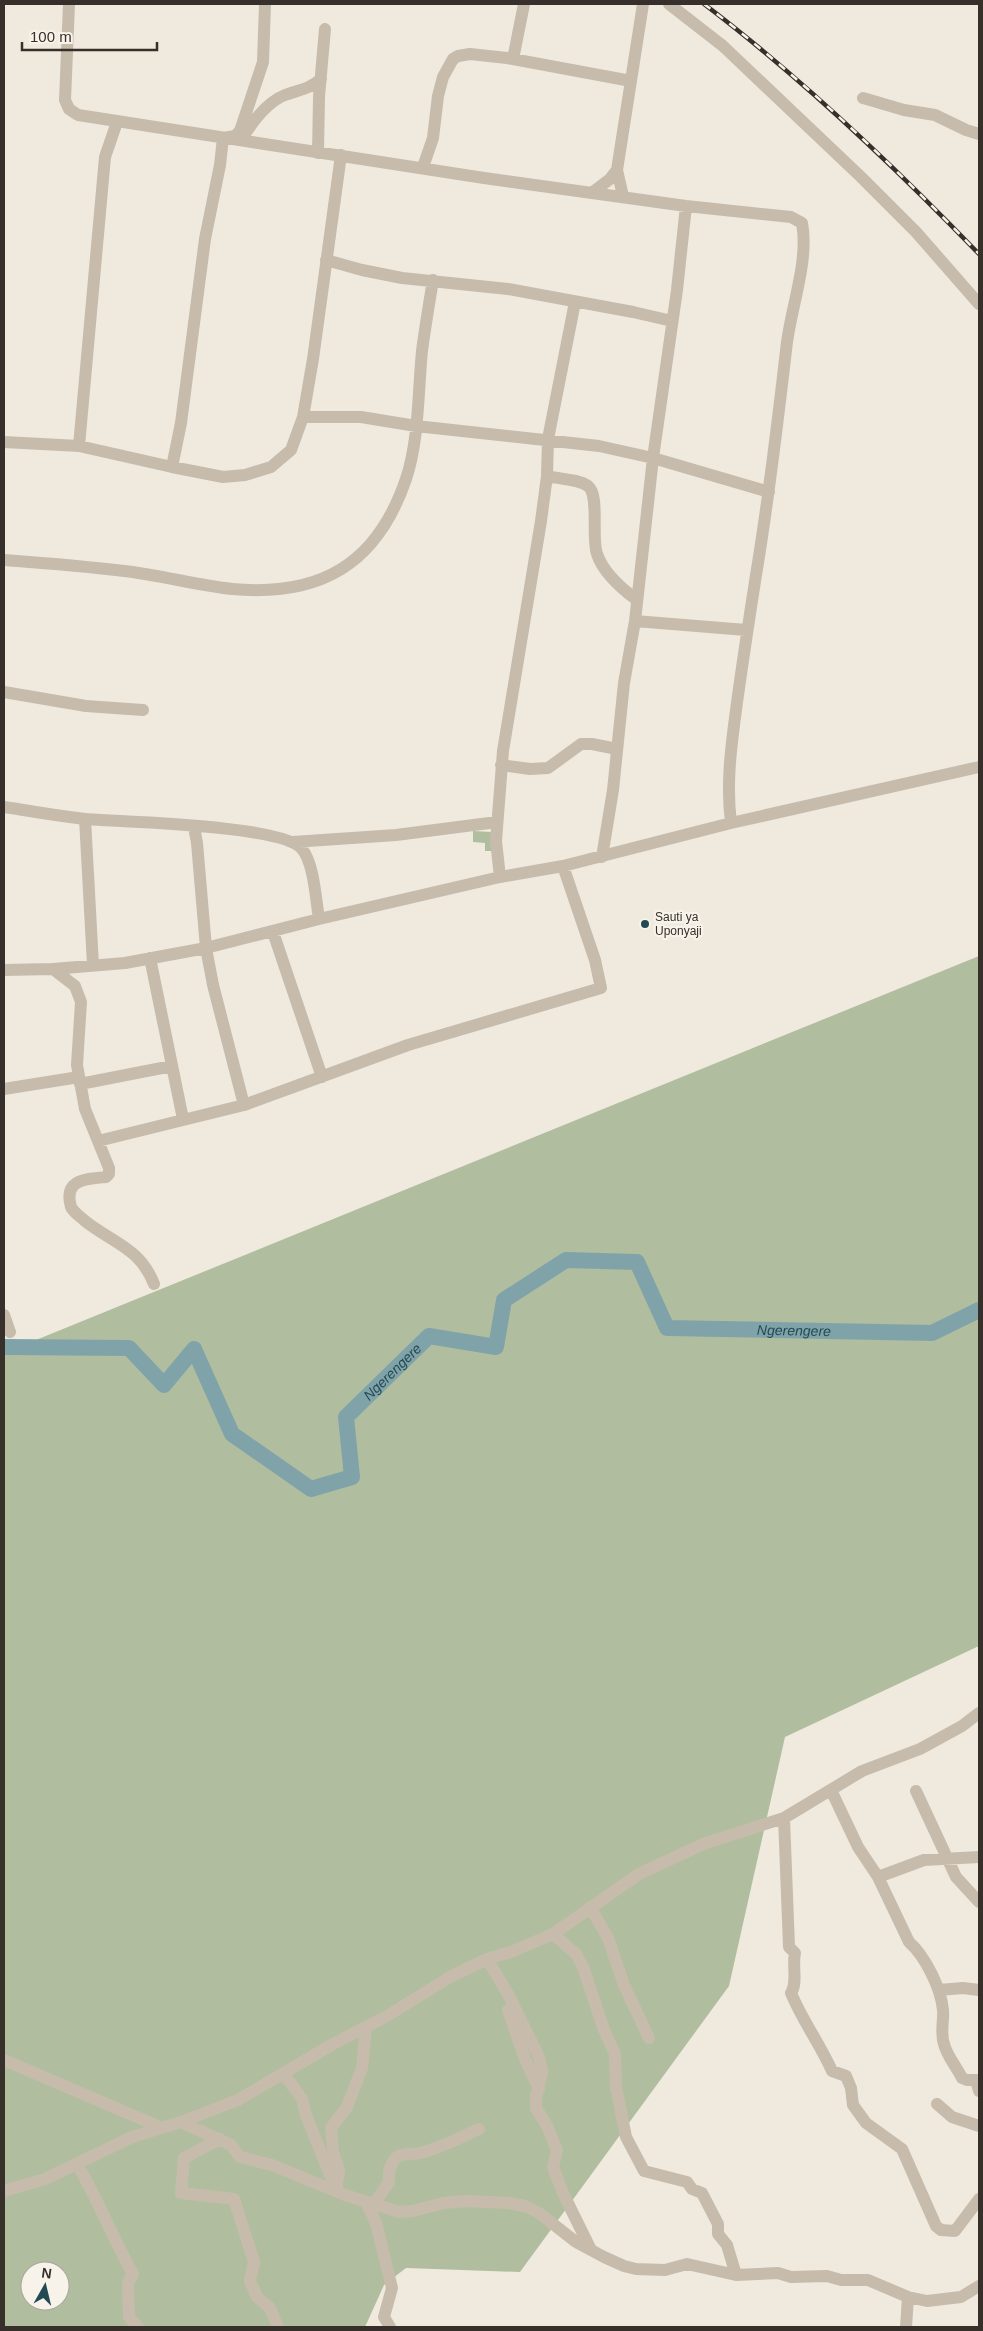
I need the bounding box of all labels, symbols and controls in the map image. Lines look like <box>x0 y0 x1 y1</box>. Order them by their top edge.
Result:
scale bar <box>22 20 158 52</box>
text: 100 m <box>30 28 72 45</box>
place label: Sauti ya Uponyaji <box>655 910 702 938</box>
marker: Sauti ya Uponyaji <box>639 918 651 930</box>
water label: Ngerengere <box>757 1322 831 1339</box>
water label: Ngerengere <box>360 1340 425 1403</box>
north arrow <box>20 2261 70 2311</box>
text: N <box>41 2264 53 2282</box>

